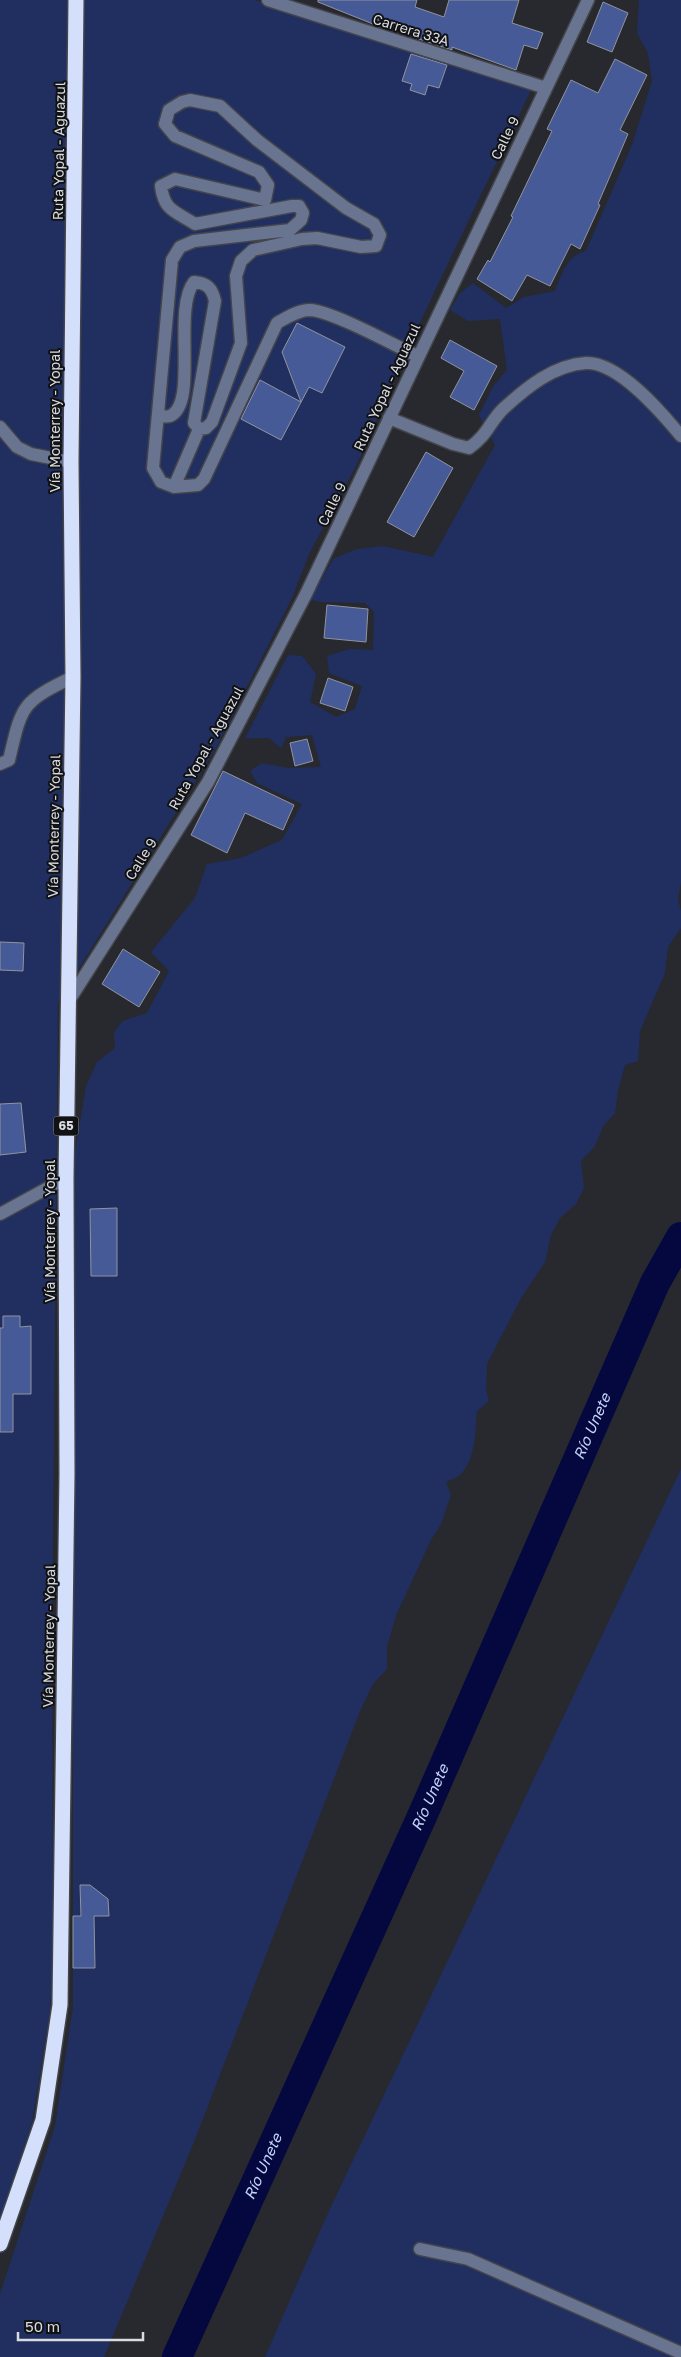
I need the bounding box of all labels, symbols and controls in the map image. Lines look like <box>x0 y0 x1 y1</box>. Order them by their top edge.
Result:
street label: Carrera 33A <box>371 10 452 49</box>
street label: Ruta Yopal - Aguazul <box>49 82 68 220</box>
street label: Calle 9 <box>487 113 522 162</box>
street label: Ruta Yopal - Aguazul <box>350 320 424 453</box>
street label: Vía Monterrey - Yopal <box>46 349 63 493</box>
street label: Calle 9 <box>314 479 349 528</box>
street label: Ruta Yopal - Aguazul <box>165 683 247 812</box>
street label: Vía Monterrey - Yopal <box>44 754 63 898</box>
street label: Calle 9 <box>121 835 160 883</box>
road number: 65 <box>54 1116 78 1136</box>
street label: Vía Monterrey - Yopal <box>41 1159 58 1303</box>
water label: Río Unete <box>569 1389 614 1462</box>
street label: Vía Monterrey - Yopal <box>39 1564 58 1708</box>
water label: Río Unete <box>407 1760 452 1833</box>
water label: Río Unete <box>240 2129 286 2202</box>
scale bar <box>18 2310 142 2342</box>
text: 50 m <box>25 2317 60 2335</box>

